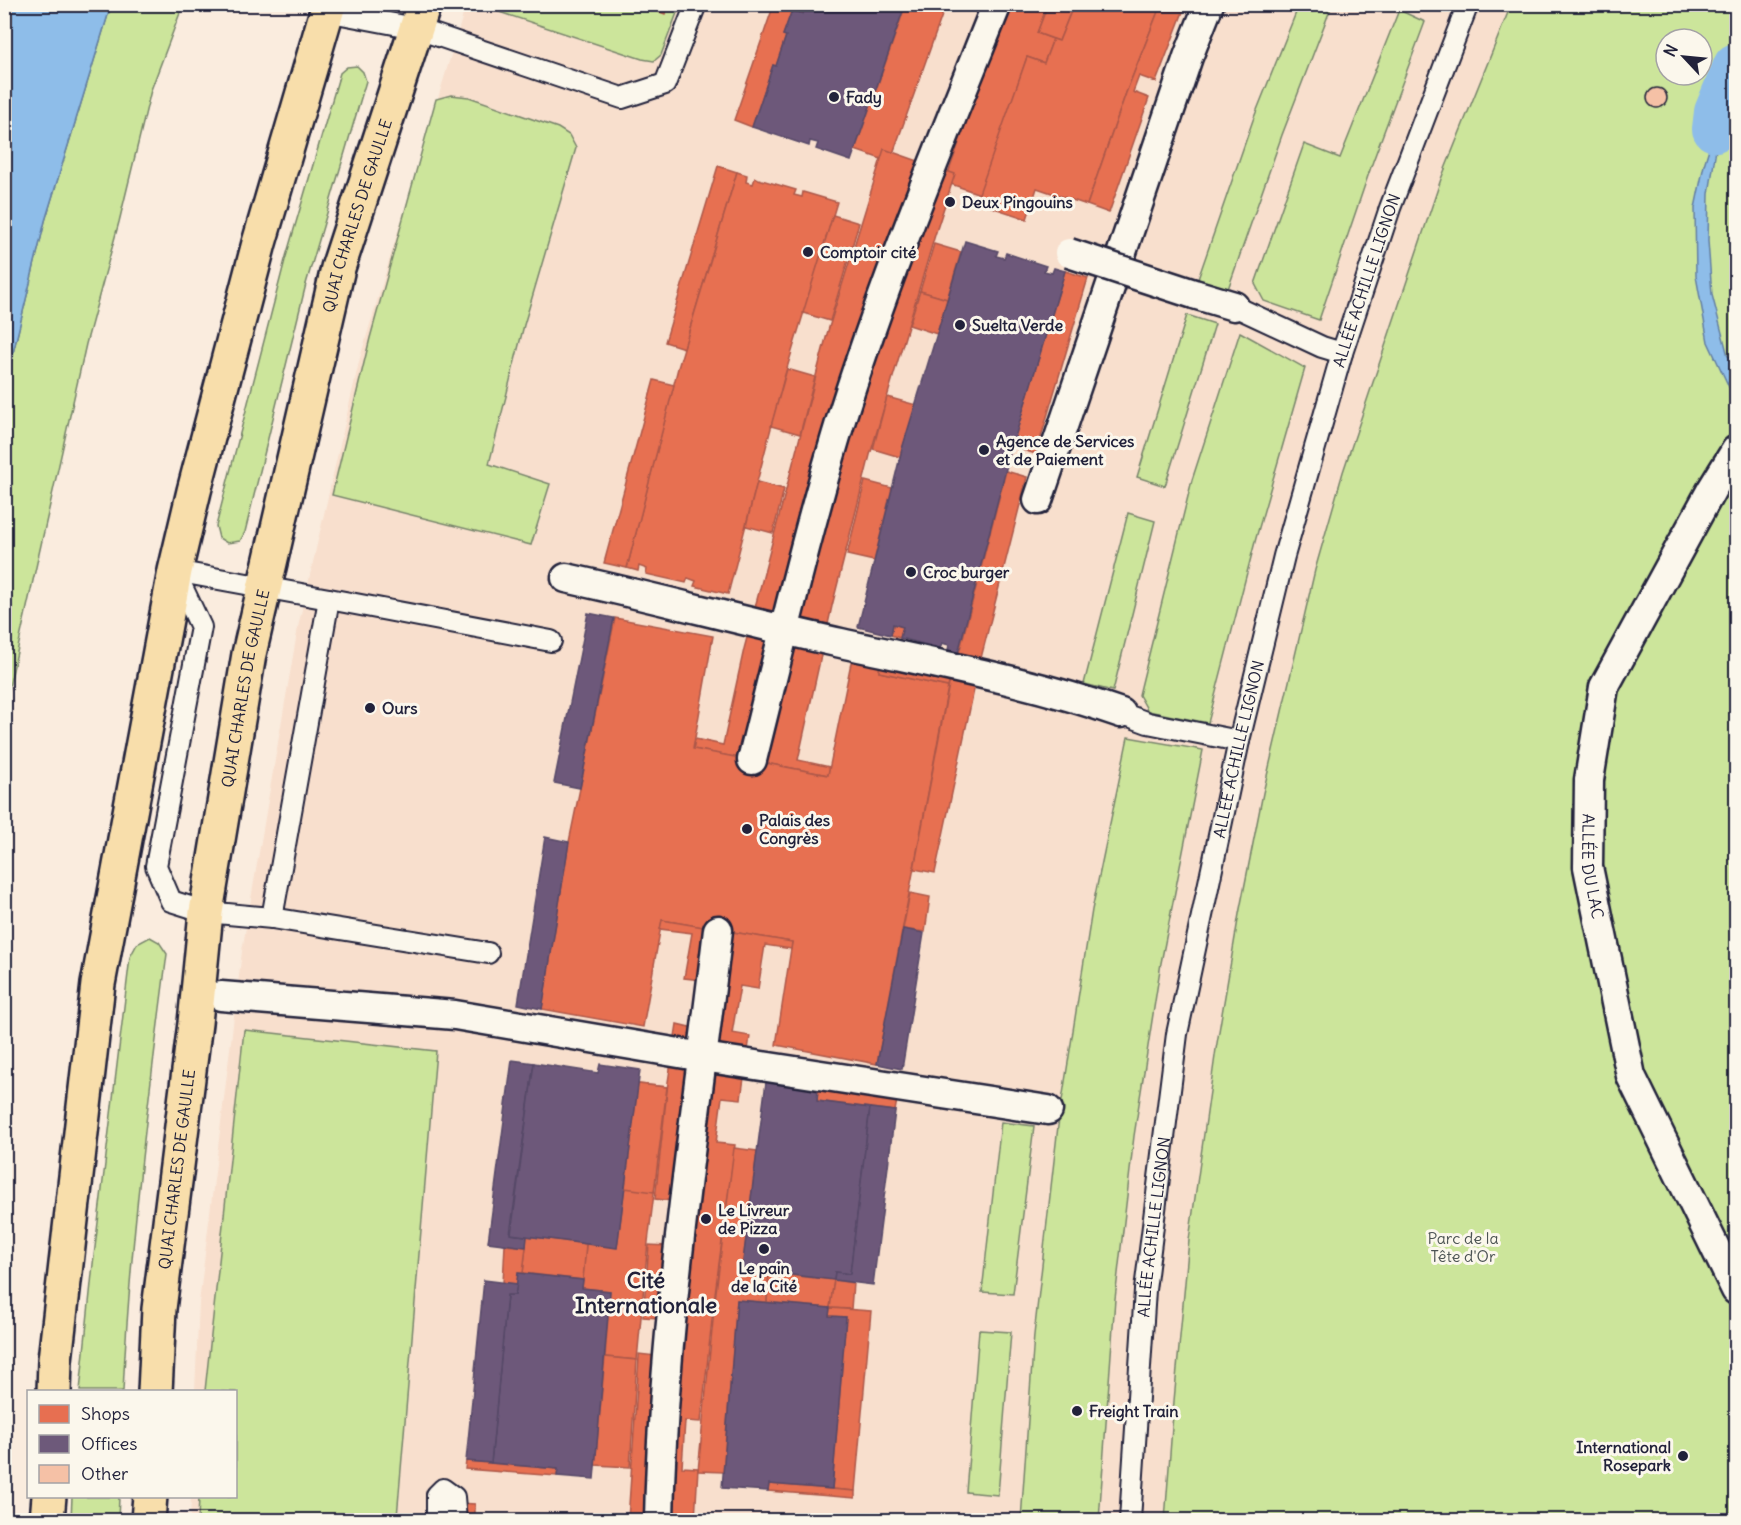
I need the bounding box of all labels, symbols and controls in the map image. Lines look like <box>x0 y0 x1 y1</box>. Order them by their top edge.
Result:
north arrow <box>1654 27 1714 87</box>
text: N <box>1659 41 1682 60</box>
place label: Fady <box>846 87 882 108</box>
marker: Fady <box>827 90 841 104</box>
street label: QUAI CHARLES DE GAULLE <box>318 116 396 314</box>
street label: ALLÉE ACHILLE LIGNON <box>1328 191 1405 369</box>
place label: Deux Pingouins <box>962 192 1073 213</box>
marker: Deux Pingouins <box>943 195 957 209</box>
place label: Comptoir cité <box>820 242 917 263</box>
marker: Comptoir cité <box>801 245 815 259</box>
place label: Suelta Verde <box>972 315 1063 335</box>
marker: Suelta Verde <box>953 318 967 332</box>
place label: Agence de Services et de Paiement <box>996 431 1134 469</box>
marker: Agence de Services et de Paiement <box>977 443 991 457</box>
place label: Croc burger <box>923 562 1010 583</box>
marker: Croc burger <box>904 565 918 579</box>
street label: QUAI CHARLES DE GAULLE <box>217 587 274 789</box>
street label: ALLÉE ACHILLE LIGNON <box>1209 658 1268 840</box>
place label: Ours <box>382 698 418 718</box>
marker: Ours <box>363 701 377 715</box>
place label: Palais des Congrès <box>759 810 830 849</box>
street label: ALLÉE DU LAC <box>1578 813 1608 920</box>
marker: Palais des Congrès <box>740 822 754 836</box>
street label: QUAI CHARLES DE GAULLE <box>154 1068 199 1270</box>
street label: ALLÉE ACHILLE LIGNON <box>1133 1136 1174 1318</box>
place label: Le Livreur de Pizza <box>718 1200 790 1238</box>
marker: Le Livreur de Pizza <box>699 1212 713 1226</box>
park label: Parc de la Tête d'Or <box>1427 1228 1499 1266</box>
marker: Le pain de la Cité <box>757 1242 771 1256</box>
place label: Le pain de la Cité <box>731 1258 797 1296</box>
district label: Cité Internationale <box>575 1266 717 1319</box>
legend <box>27 1390 237 1498</box>
place label: Freight Train <box>1089 1401 1178 1422</box>
text: Shops <box>81 1402 130 1425</box>
marker: Freight Train <box>1070 1404 1084 1418</box>
text: Offices <box>81 1432 137 1455</box>
place label: International Rosepark <box>1576 1437 1671 1476</box>
marker: International Rosepark <box>1676 1449 1690 1463</box>
text: Other <box>81 1462 129 1485</box>

